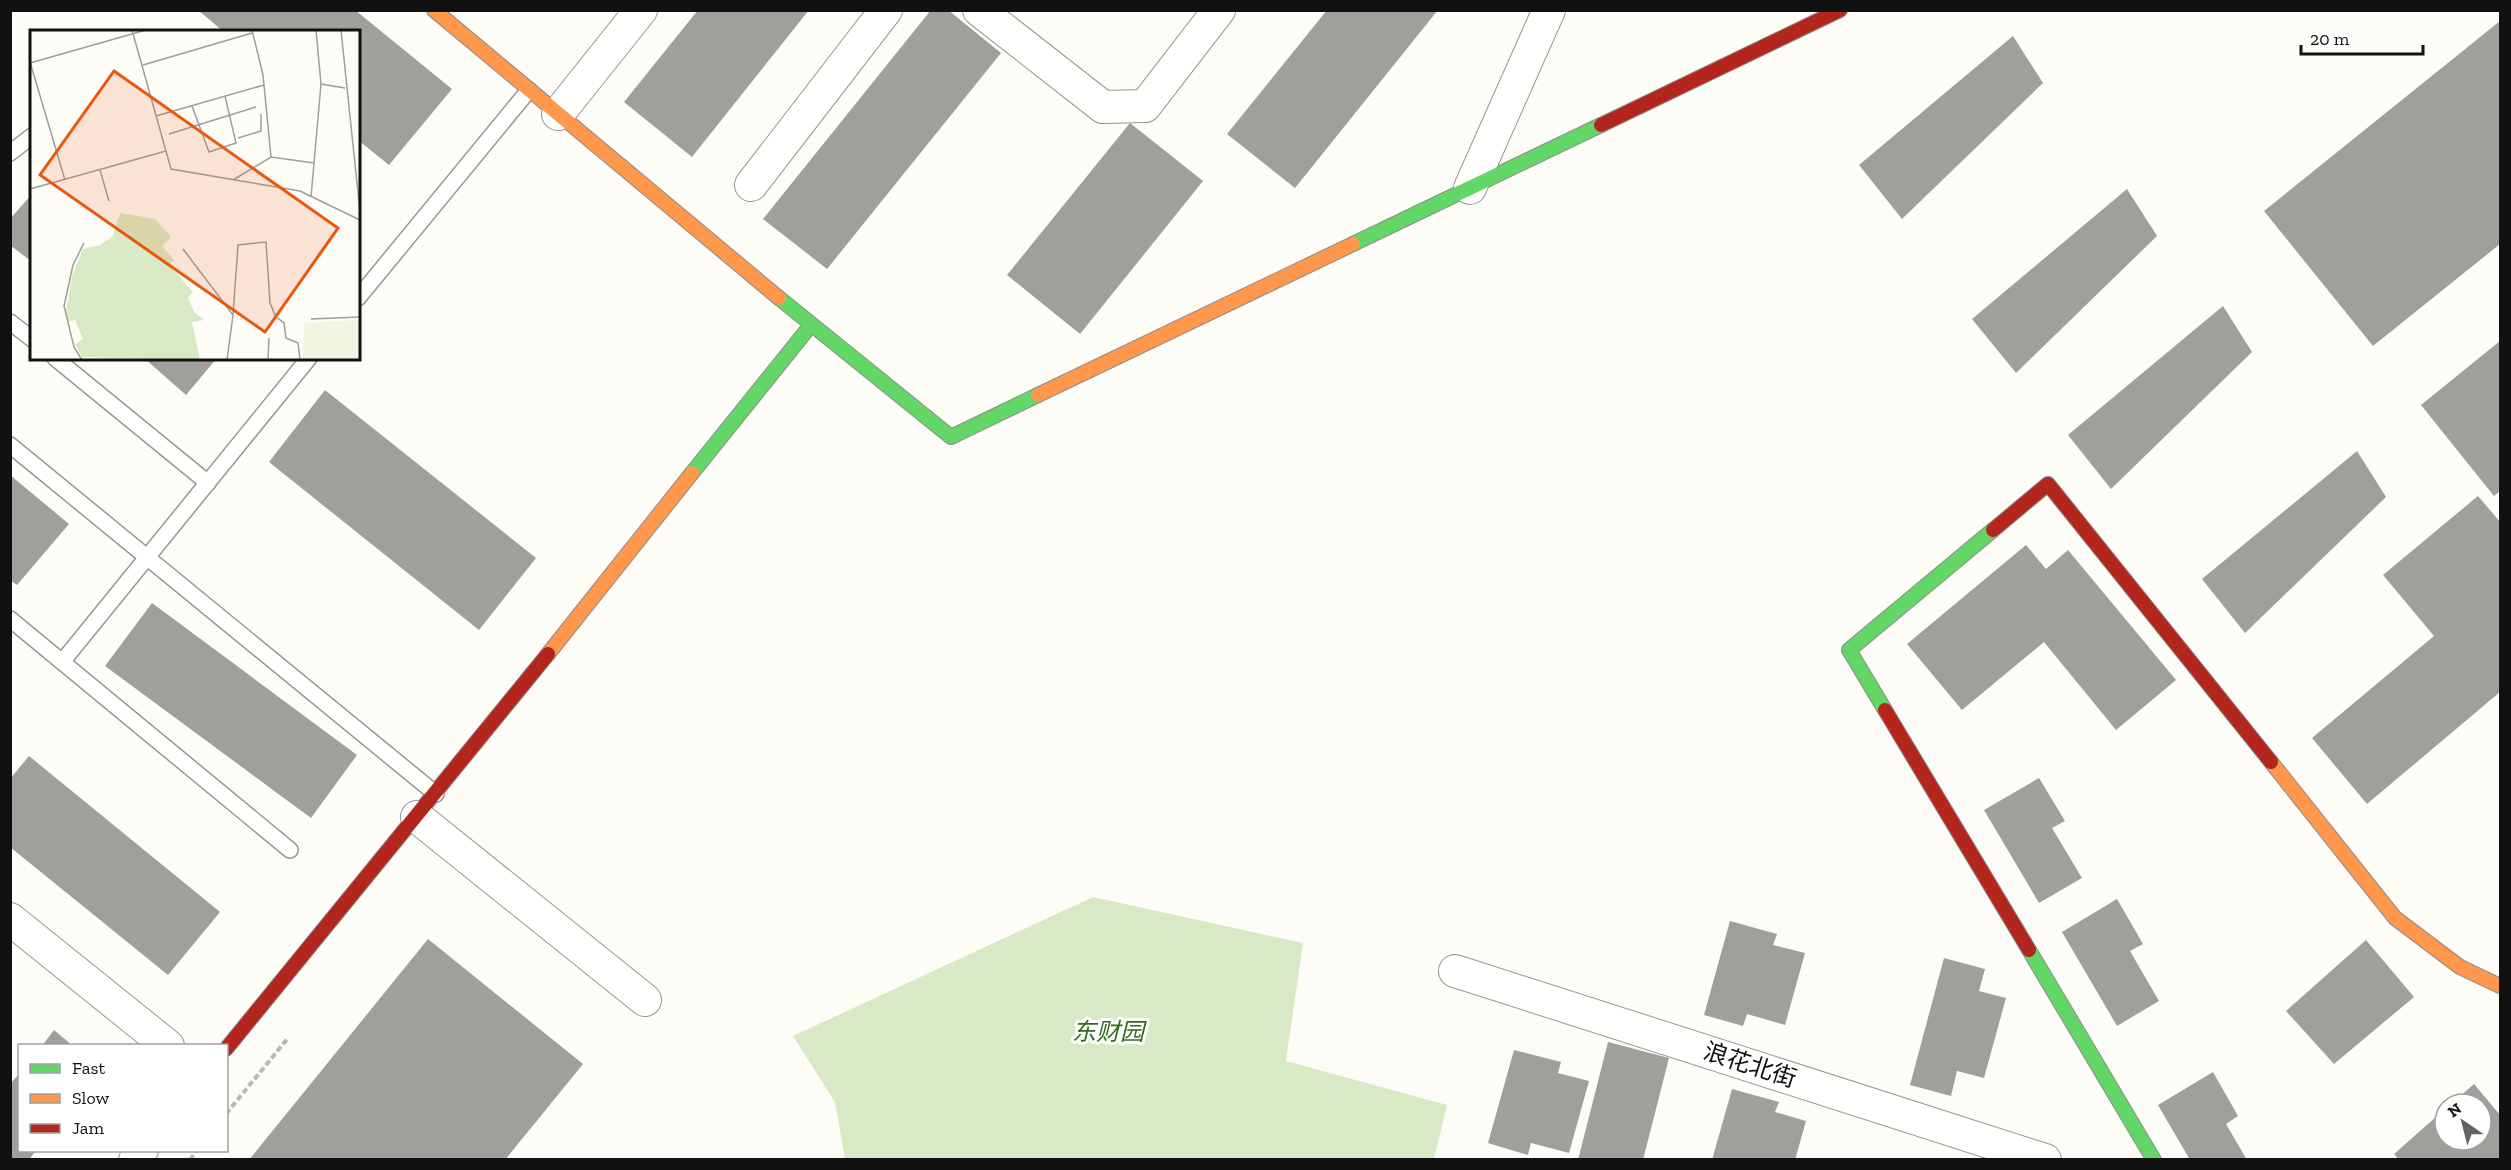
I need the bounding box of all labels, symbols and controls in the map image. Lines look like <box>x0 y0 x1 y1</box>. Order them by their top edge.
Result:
scale bar <box>2301 18 2422 56</box>
text: 20 m <box>2310 28 2350 50</box>
inset map <box>30 30 360 360</box>
park label: 东财园 <box>1072 1017 1147 1046</box>
street label: 浪花北街 <box>1700 1036 1800 1093</box>
legend <box>18 1044 228 1152</box>
text: Fast <box>72 1057 105 1079</box>
text: Slow <box>72 1087 109 1109</box>
north arrow <box>2433 1092 2493 1152</box>
text: N <box>2444 1099 2465 1121</box>
text: Jam <box>72 1117 104 1139</box>

